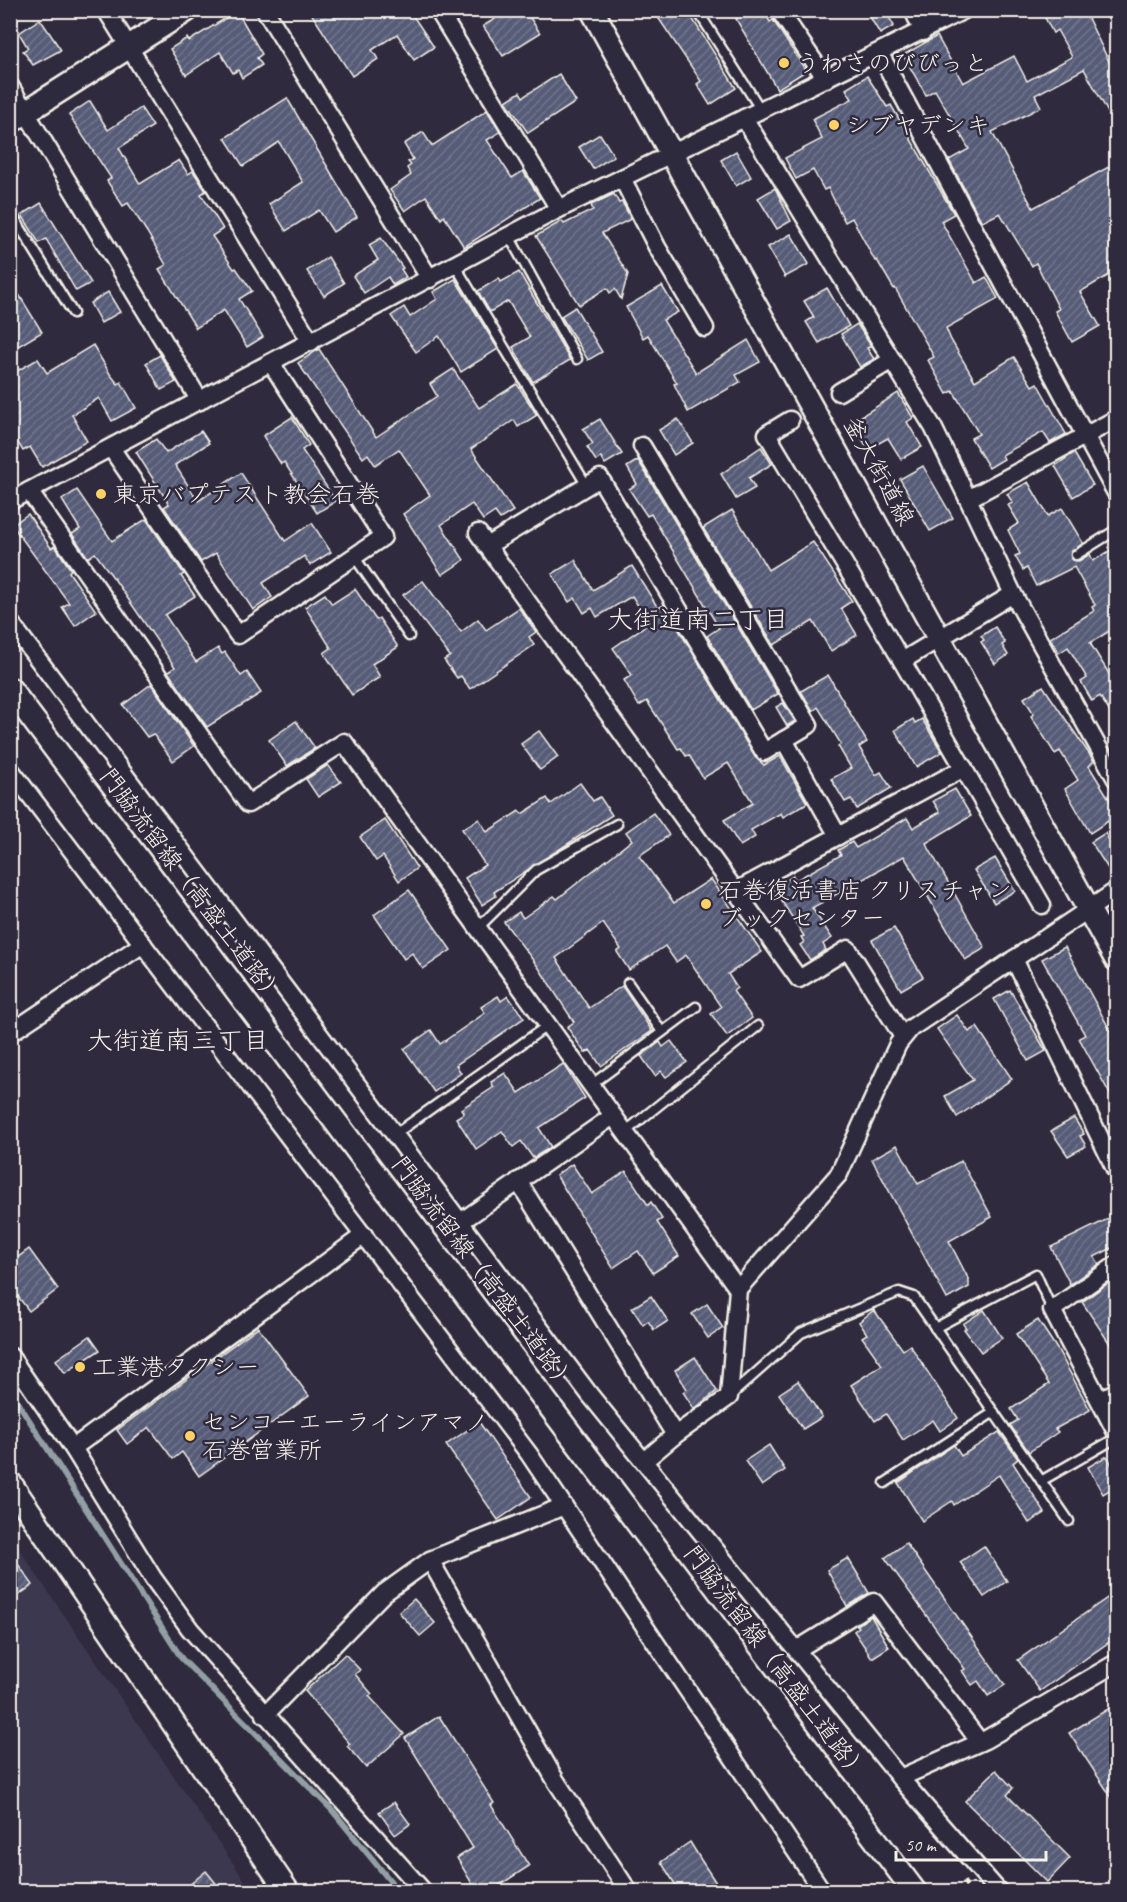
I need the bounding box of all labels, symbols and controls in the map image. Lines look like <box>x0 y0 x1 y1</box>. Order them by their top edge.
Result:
place label: うわさのびびっと <box>796 48 988 78</box>
marker: うわさのびびっと <box>777 56 791 70</box>
place label: シブヤデンキ <box>846 110 990 140</box>
marker: シブヤデンキ <box>827 118 841 132</box>
street label: 釜大街道線 <box>837 411 921 531</box>
place label: 東京バプテスト教会石巻 <box>113 479 379 509</box>
marker: 東京バプテスト教会石巻 <box>94 487 108 501</box>
district label: 大街道南二丁目 <box>607 603 789 636</box>
street label: 門脇流留線（高盛土道路） <box>93 762 291 1010</box>
place label: 石巻復活書店 クリスチャン ブックセンター <box>718 875 1012 933</box>
marker: 石巻復活書店 クリスチャン ブックセンター <box>699 897 713 911</box>
district label: 大街道南三丁目 <box>87 1024 269 1057</box>
street label: 門脇流留線（高盛土道路） <box>385 1150 583 1398</box>
place label: 工業港タクシー <box>92 1352 260 1382</box>
marker: 工業港タクシー <box>73 1360 87 1374</box>
place label: センコーエーラインアマノ 石巻営業所 <box>202 1407 489 1465</box>
marker: センコーエーラインアマノ 石巻営業所 <box>183 1429 197 1443</box>
street label: 門脇流留線（高盛土道路） <box>677 1539 875 1787</box>
scale bar <box>896 1824 1046 1862</box>
text: 50 m <box>905 1834 938 1856</box>

